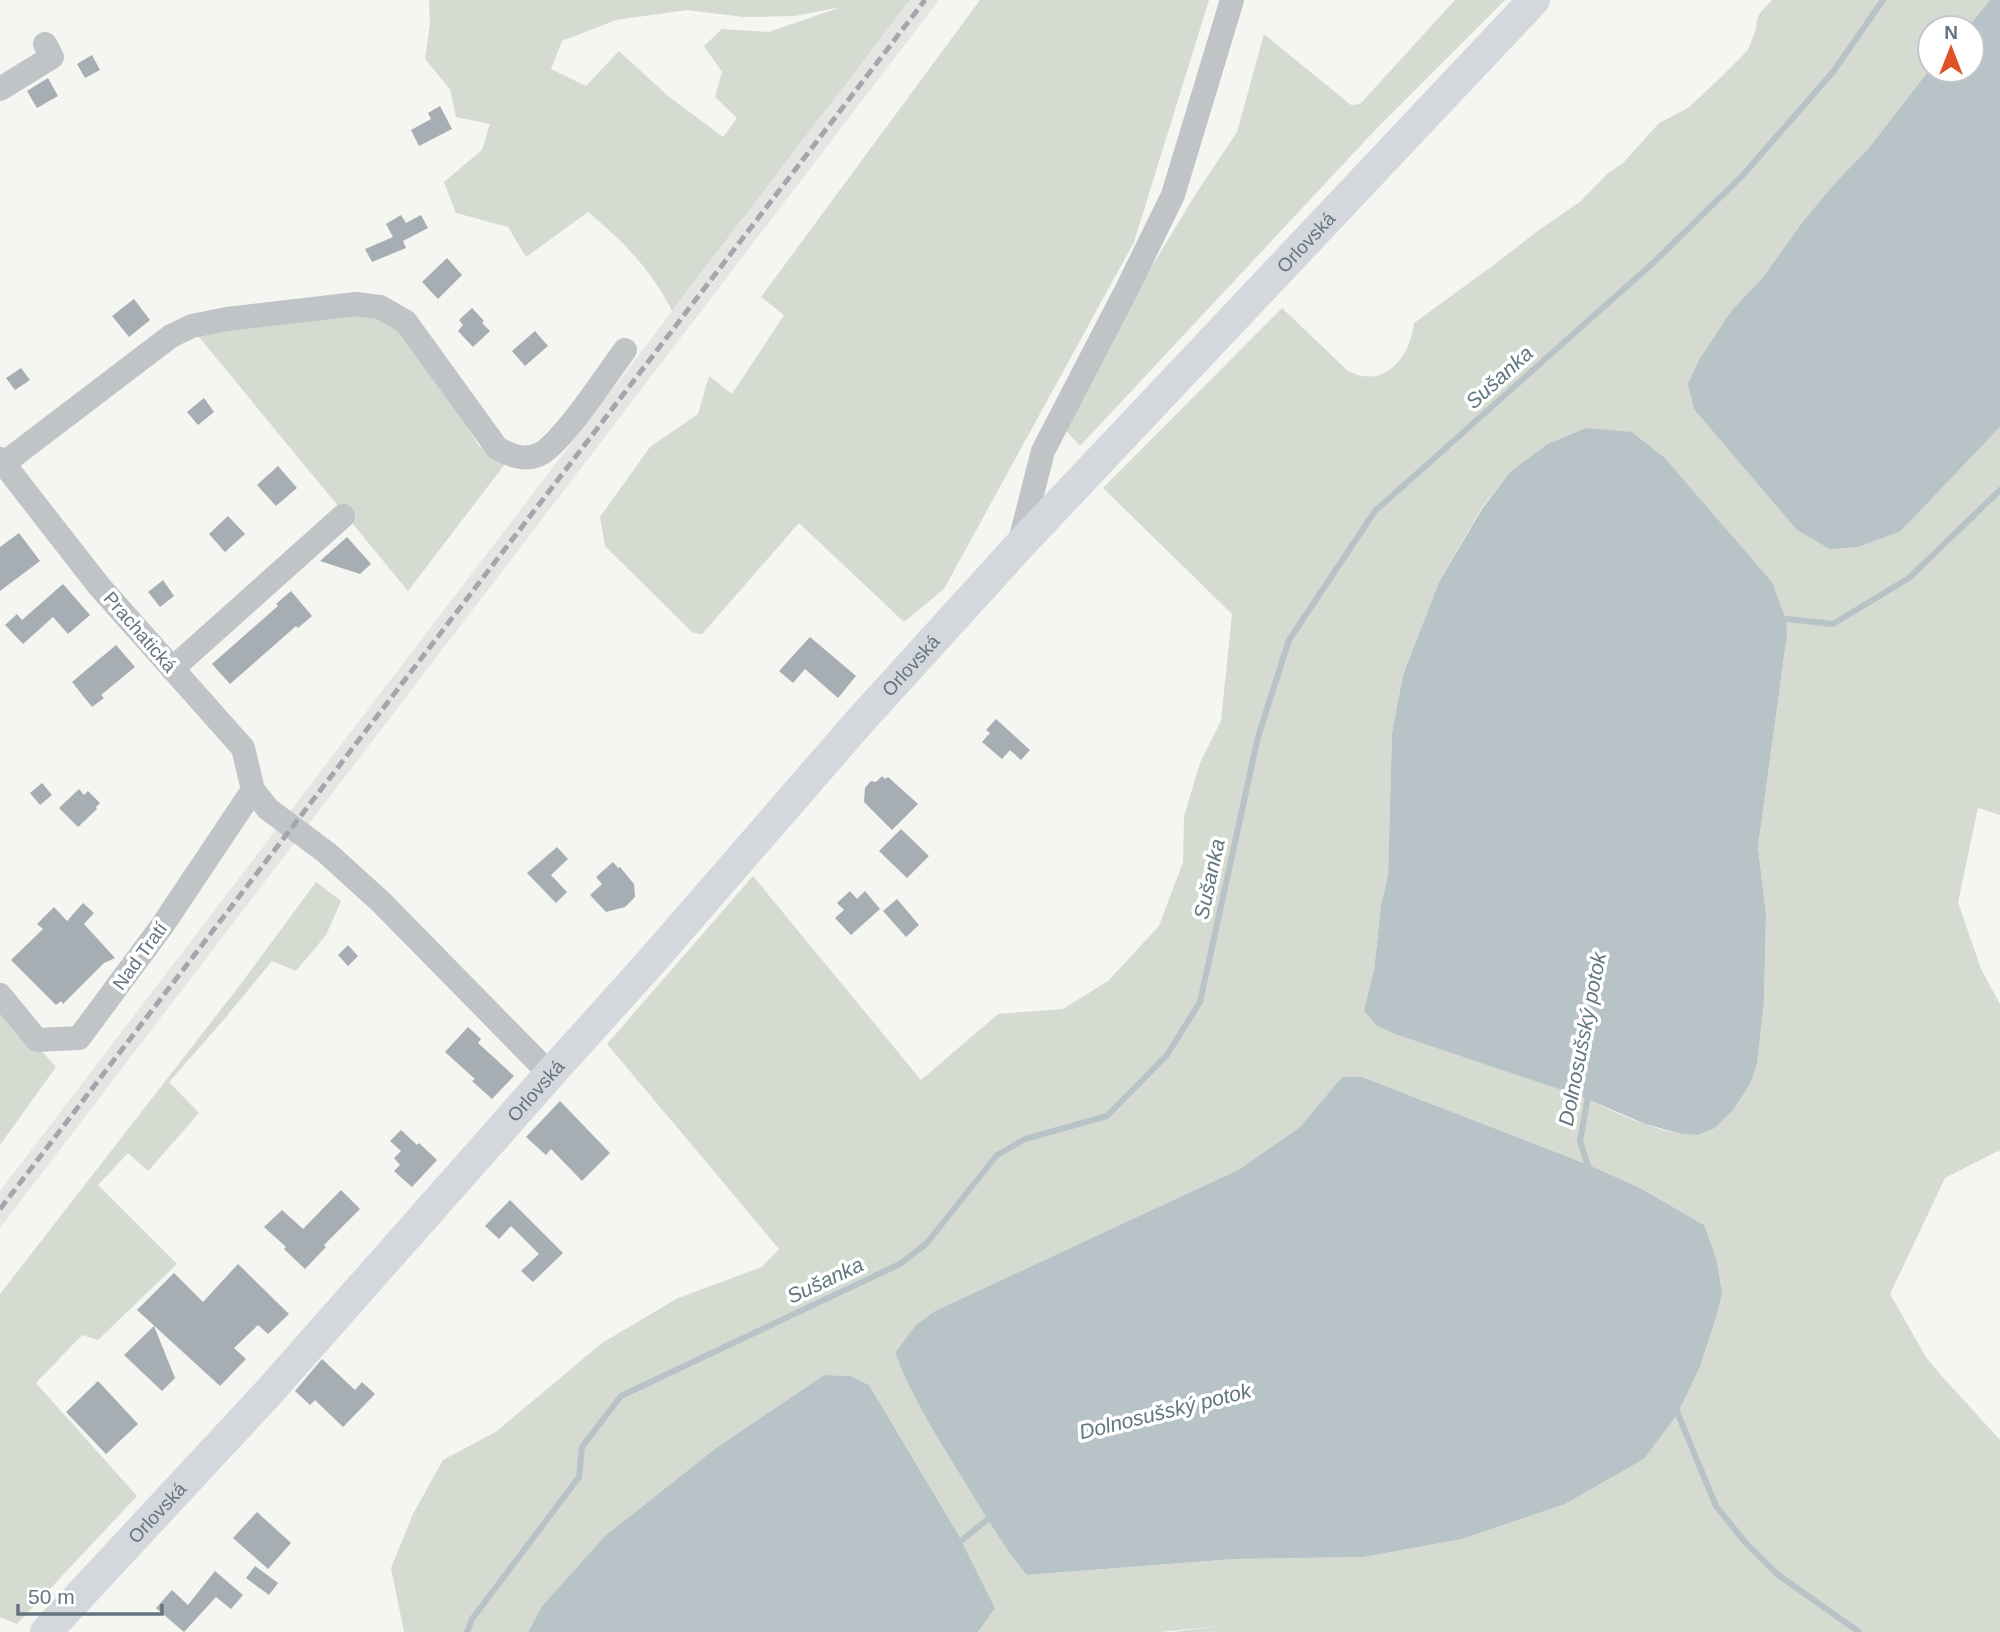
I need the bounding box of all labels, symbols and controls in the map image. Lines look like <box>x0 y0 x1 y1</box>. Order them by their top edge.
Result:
north arrow <box>1916 14 1986 84</box>
text: N <box>1944 22 1958 43</box>
street label: Orlovská <box>1272 207 1339 277</box>
water label: Sušanka <box>1461 341 1537 413</box>
street label: Prachatická <box>100 588 181 677</box>
street label: Orlovská <box>878 630 944 700</box>
water label: Sušanka <box>1189 837 1229 921</box>
street label: Nad Tratí <box>109 918 172 994</box>
water label: Dolnosušský potok <box>1554 949 1610 1128</box>
street label: Orlovská <box>503 1055 568 1126</box>
water label: Sušanka <box>783 1252 867 1308</box>
water label: Dolnosušský potok <box>1077 1378 1255 1443</box>
street label: Orlovská <box>124 1478 190 1547</box>
scale bar <box>18 1572 161 1616</box>
text: 50 m <box>28 1585 75 1608</box>

